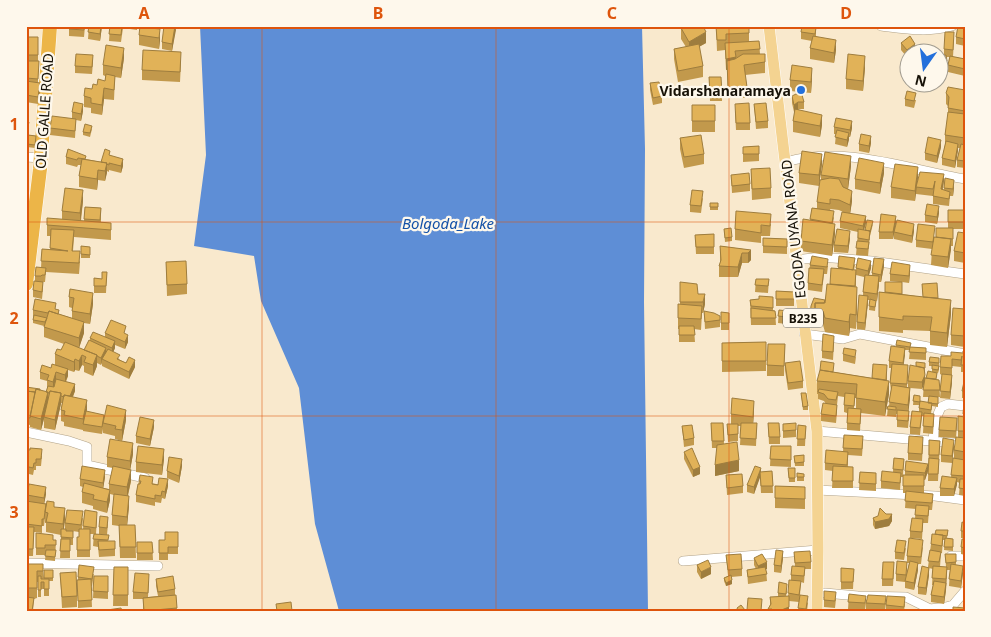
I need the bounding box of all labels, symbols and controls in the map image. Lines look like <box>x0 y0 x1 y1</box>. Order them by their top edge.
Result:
text: A <box>138 2 150 24</box>
text: B <box>373 2 383 24</box>
text: C <box>607 2 617 24</box>
text: D <box>840 2 852 24</box>
north arrow <box>898 42 948 92</box>
street label: OLD GALLE ROAD <box>30 53 58 169</box>
text: N <box>913 71 929 92</box>
place label: Vidarshanaramaya <box>659 81 791 100</box>
marker: Vidarshanaramaya <box>795 84 807 96</box>
text: 1 <box>9 113 19 135</box>
street label: EGODA UYANA ROAD <box>776 159 810 299</box>
water label: Bolgoda_Lake <box>402 213 494 233</box>
text: 2 <box>9 307 19 329</box>
road number: B235 <box>783 308 823 328</box>
text: 3 <box>9 501 19 523</box>

